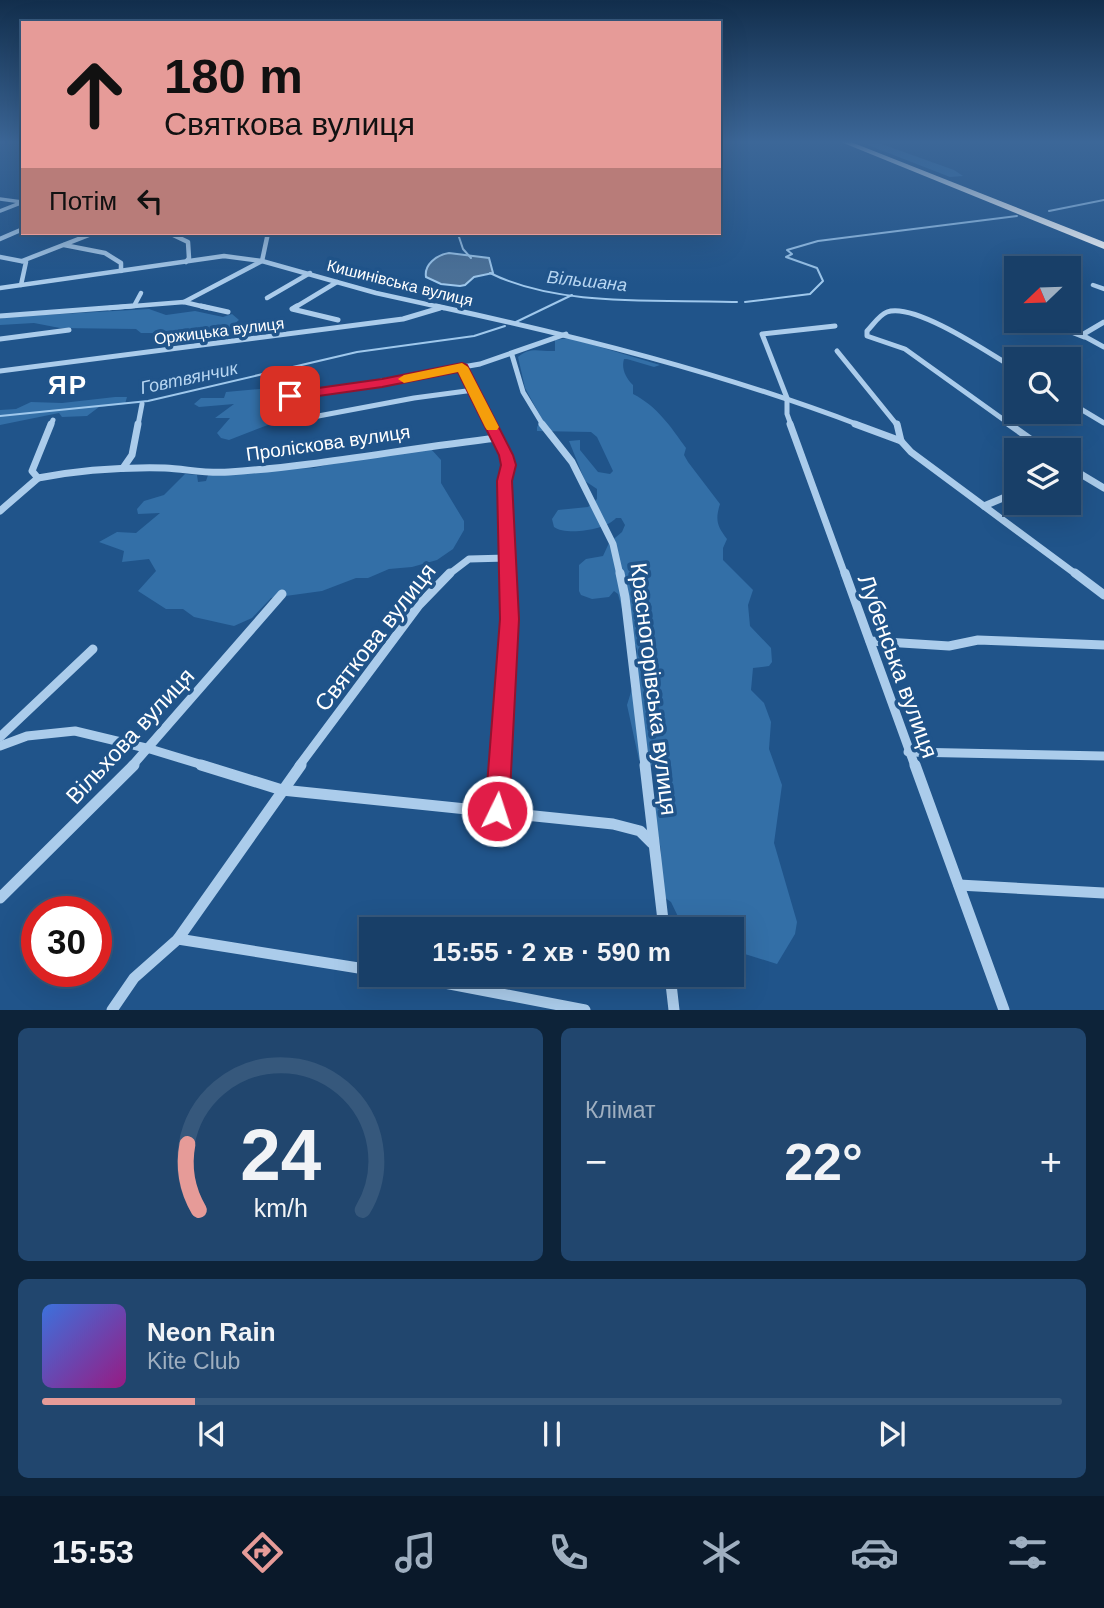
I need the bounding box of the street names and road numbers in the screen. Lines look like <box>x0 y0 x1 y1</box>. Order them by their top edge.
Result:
street label: Кишинівська вулиця <box>325 257 475 309</box>
street label: Оржицька вулиця <box>153 315 285 347</box>
street label: Проліскова вулиця <box>245 421 411 465</box>
street label: Святкова вулиця <box>309 558 441 716</box>
street label: Красногорівська вулиця <box>626 561 682 817</box>
street label: Лубенська вулиця <box>853 571 943 761</box>
street label: Вільхова вулиця <box>61 663 199 809</box>

